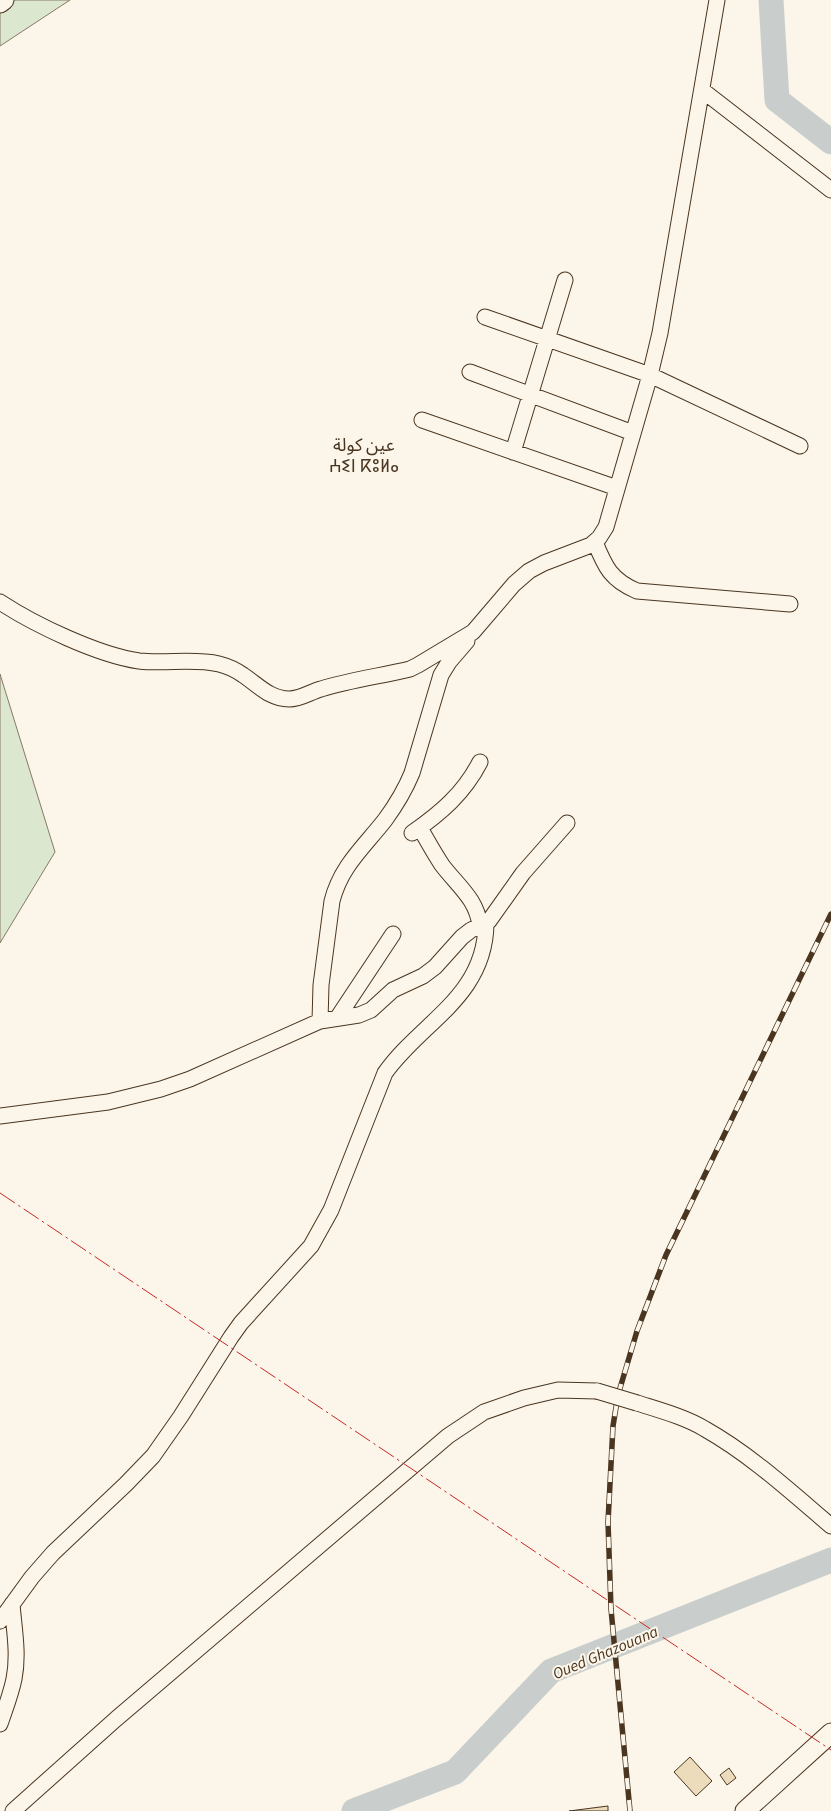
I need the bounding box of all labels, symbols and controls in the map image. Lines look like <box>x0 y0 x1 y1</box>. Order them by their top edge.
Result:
district label: عين كولة ⵄⵉⵏ ⴽⵓⵍⴰ <box>329 433 399 479</box>
water label: Oued Ghazouana <box>549 1621 662 1685</box>

